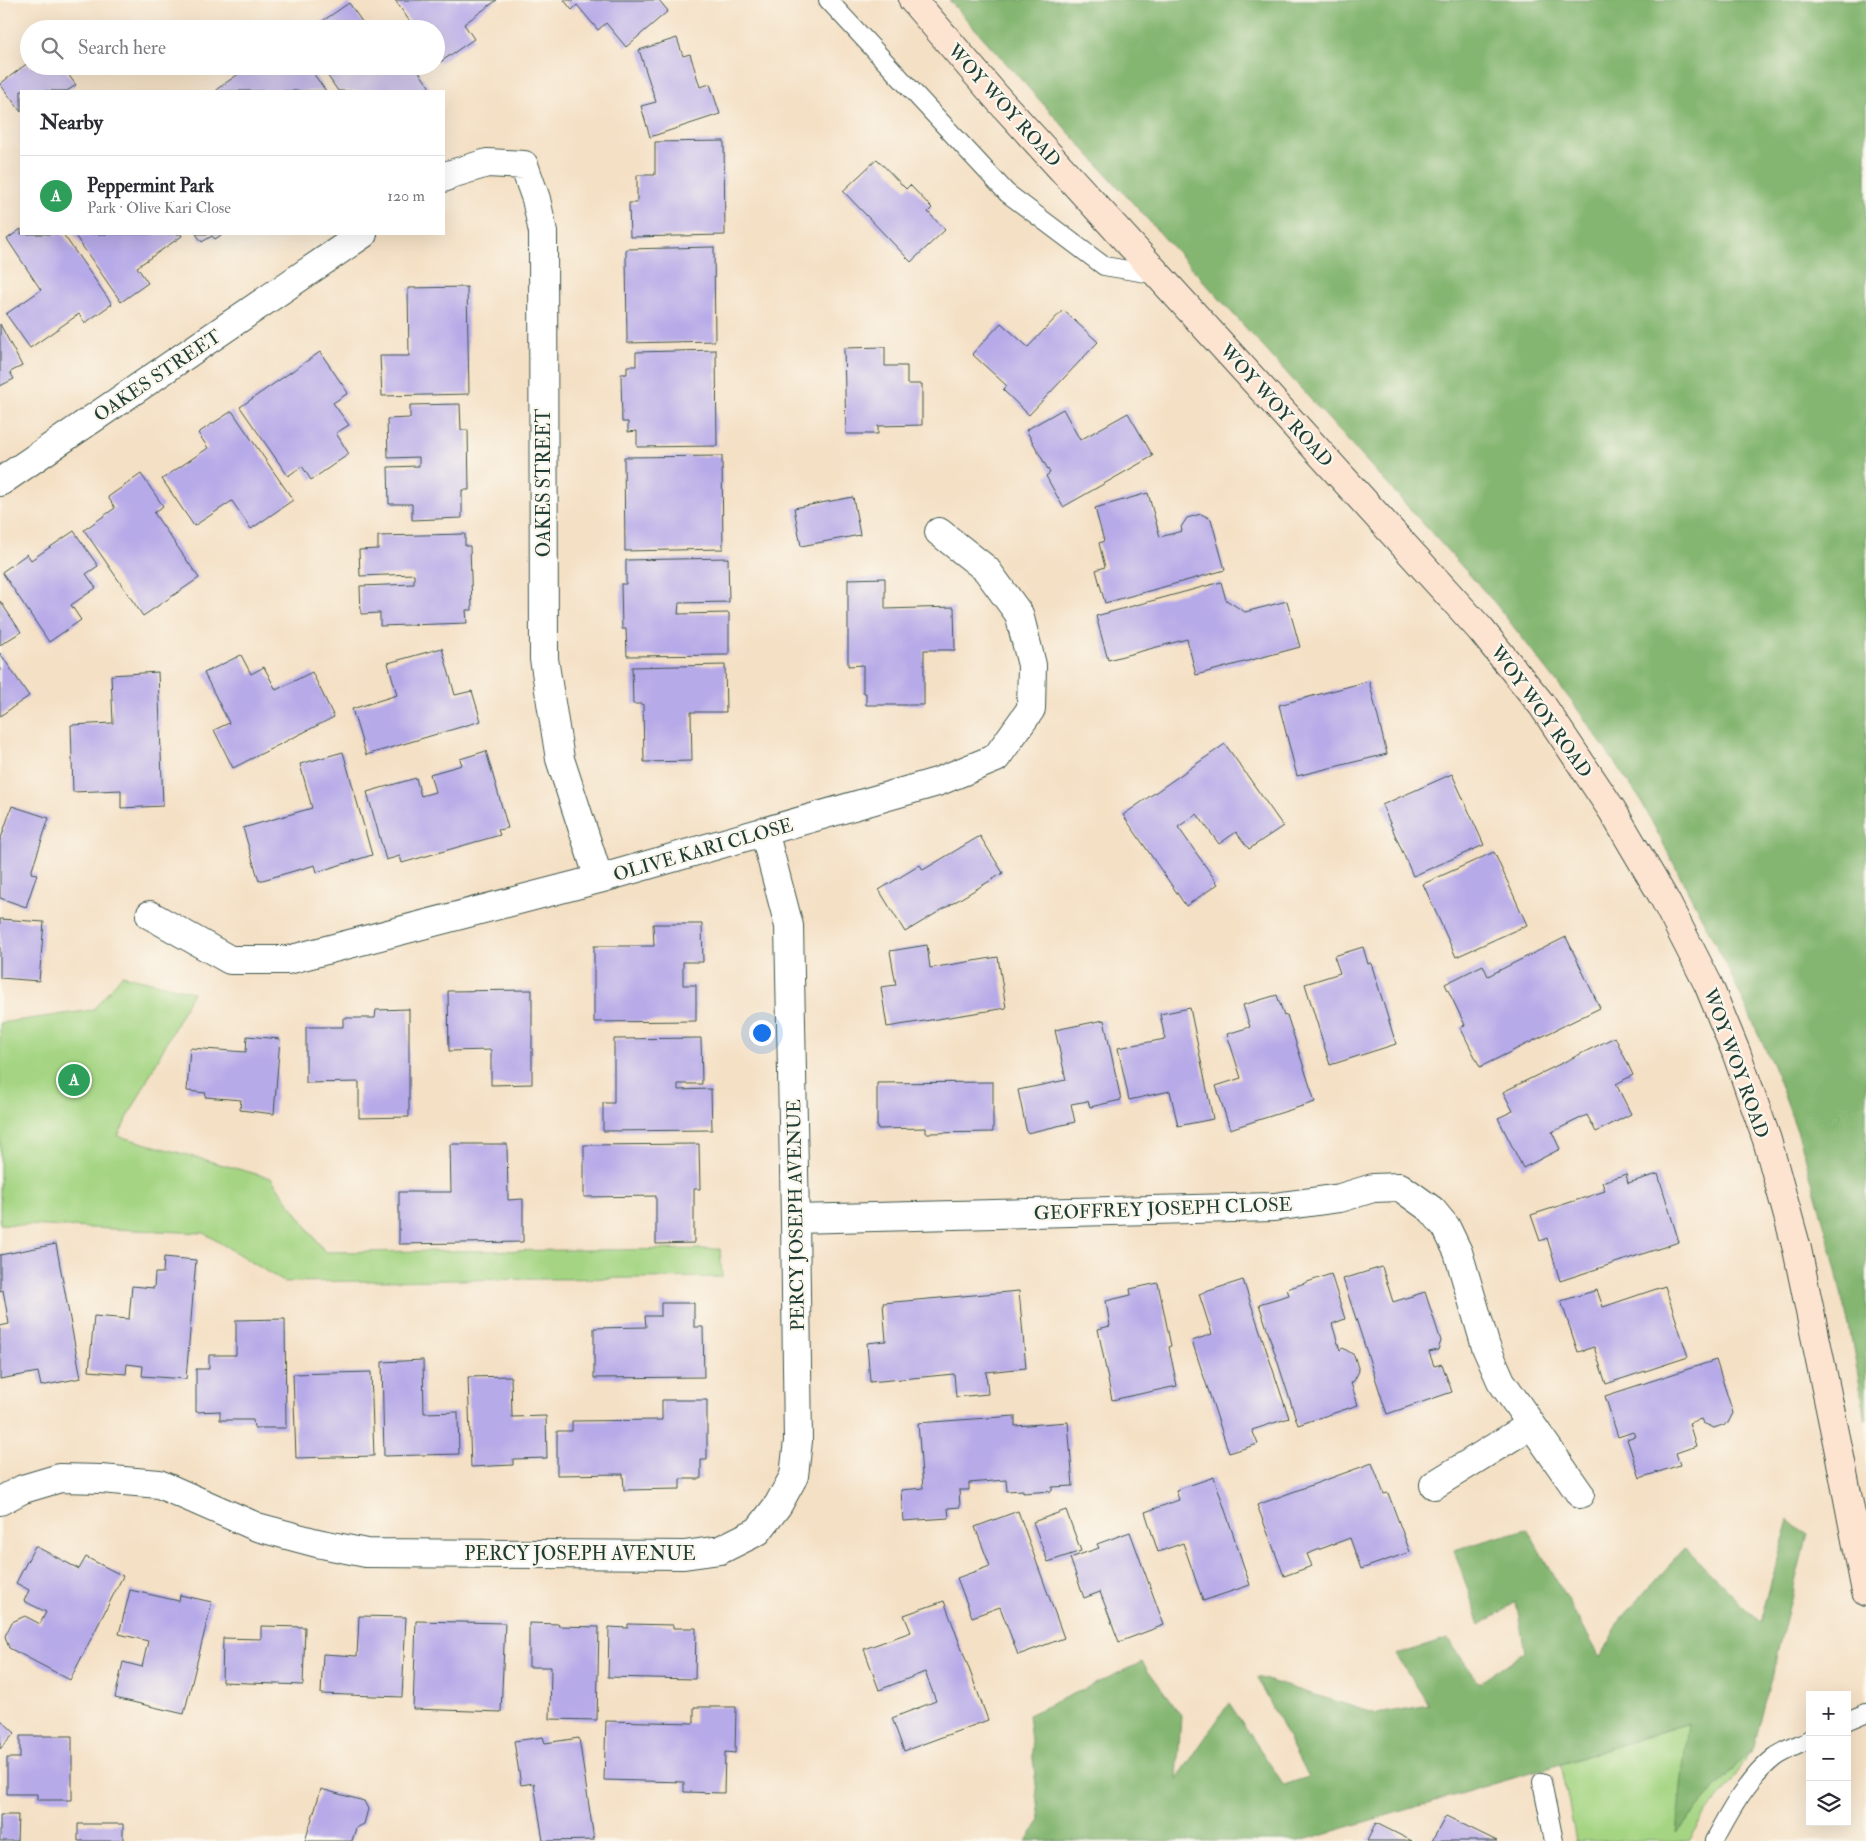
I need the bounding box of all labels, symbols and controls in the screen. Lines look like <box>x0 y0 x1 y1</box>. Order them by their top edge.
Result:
search box <box>20 20 445 75</box>
icon: search <box>38 34 66 62</box>
text: Search here <box>78 36 166 60</box>
street label: WOY WOY ROAD <box>942 38 1066 172</box>
text: Nearby <box>40 109 103 136</box>
text: Peppermint Park <box>87 174 214 198</box>
text: A <box>51 186 61 206</box>
text: 120 m <box>387 186 425 206</box>
text: Park · Olive Kari Close <box>87 198 231 218</box>
street label: OAKES STREET <box>89 324 226 427</box>
street label: WOY WOY ROAD <box>1214 338 1338 472</box>
street label: OAKES STREET <box>532 409 556 557</box>
street label: WOY WOY ROAD <box>1485 640 1597 782</box>
street label: OLIVE KARI CLOSE <box>611 813 796 887</box>
street label: WOY WOY ROAD <box>1697 984 1774 1142</box>
your location <box>749 1020 775 1046</box>
pin: A <box>58 1061 90 1099</box>
street label: PERCY JOSEPH AVENUE <box>782 1099 810 1331</box>
street label: GEOFFREY JOSEPH CLOSE <box>1033 1192 1293 1226</box>
street label: PERCY JOSEPH AVENUE <box>464 1542 696 1566</box>
map controls <box>1806 1691 1851 1826</box>
button: + <box>1806 1691 1851 1736</box>
button: − <box>1806 1736 1851 1781</box>
button: layers <box>1806 1781 1851 1826</box>

